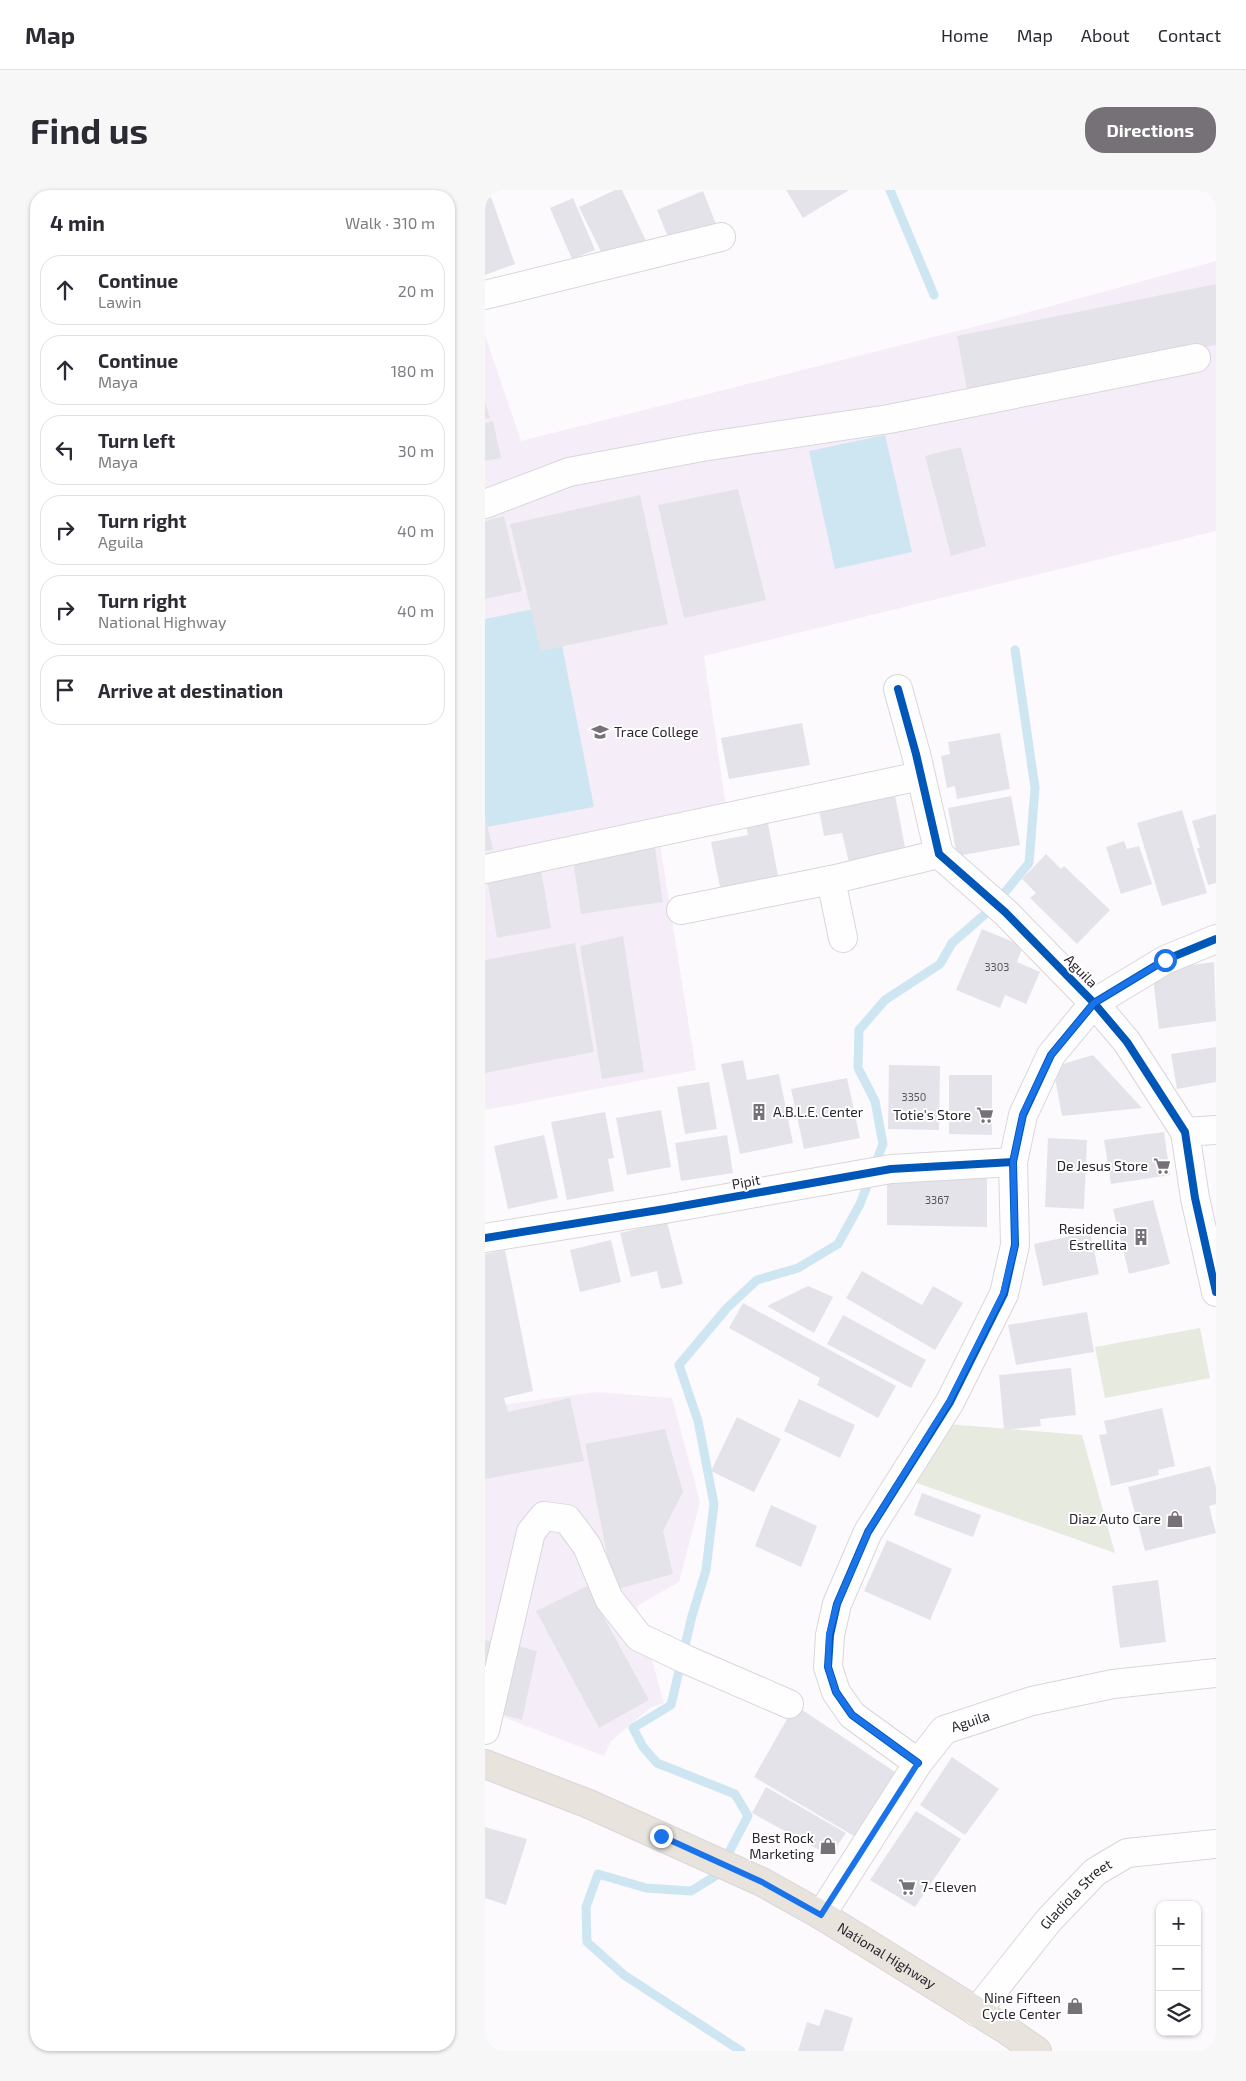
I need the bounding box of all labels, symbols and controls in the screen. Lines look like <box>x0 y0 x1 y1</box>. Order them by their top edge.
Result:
text: Map <box>25 20 75 49</box>
text: Home <box>941 24 989 46</box>
text: Map <box>1017 24 1053 46</box>
text: About <box>1081 24 1130 46</box>
text: Contact <box>1158 24 1221 46</box>
button: Directions <box>1085 107 1216 153</box>
text: Find us <box>30 109 148 151</box>
text: 4 min <box>50 210 105 235</box>
text: Walk · 310 m <box>345 213 435 232</box>
text: Continue <box>98 269 178 292</box>
icon: ahead <box>51 276 79 304</box>
text: 20 m <box>398 281 434 300</box>
text: Lawin <box>98 292 141 311</box>
text: Continue <box>98 349 178 372</box>
icon: ahead <box>51 356 79 384</box>
text: 180 m <box>391 361 434 380</box>
text: Maya <box>98 372 138 391</box>
text: Turn left <box>98 429 175 452</box>
icon: left <box>51 436 79 464</box>
text: 30 m <box>398 441 434 460</box>
text: Maya <box>98 452 138 471</box>
text: Turn right <box>98 509 186 532</box>
icon: right <box>51 516 79 544</box>
text: 40 m <box>397 521 434 540</box>
text: Aguila <box>98 532 144 551</box>
text: Turn right <box>98 589 186 612</box>
icon: right <box>51 596 79 624</box>
text: 40 m <box>397 601 434 620</box>
text: National Highway <box>98 612 226 631</box>
icon: arrive <box>51 676 79 704</box>
text: Arrive at destination <box>98 679 283 702</box>
school or university icon: Trace College <box>590 722 610 742</box>
place label: Trace College <box>614 723 699 740</box>
route start <box>1154 949 1177 972</box>
street label: Aguila <box>1061 950 1101 991</box>
house number: 3303 <box>985 960 1009 973</box>
house number: 3350 <box>902 1090 926 1103</box>
building icon: A.B.L.E. Center <box>749 1102 769 1122</box>
place label: A.B.L.E. Center <box>773 1103 864 1120</box>
supermarket icon: Totie's Store <box>975 1105 995 1125</box>
place label: Totie's Store <box>893 1106 971 1123</box>
supermarket icon: De Jesus Store <box>1152 1156 1172 1176</box>
place label: De Jesus Store <box>1057 1157 1148 1174</box>
street label: Pipit <box>730 1171 762 1192</box>
house number: 3367 <box>925 1193 949 1206</box>
place label: Residencia Estrellita <box>1059 1220 1127 1253</box>
building icon: Residencia Estrellita <box>1131 1227 1151 1247</box>
shop icon: Diaz Auto Care <box>1165 1509 1185 1529</box>
place label: Diaz Auto Care <box>1069 1510 1161 1527</box>
street label: Aguila <box>949 1707 992 1735</box>
route end <box>650 1825 673 1848</box>
place label: Best Rock Marketing <box>749 1829 814 1862</box>
shop icon: Best Rock Marketing <box>818 1836 838 1856</box>
street label: Gladiola Street <box>1036 1855 1115 1932</box>
supermarket icon: 7-Eleven <box>897 1877 917 1897</box>
place label: 7-Eleven <box>921 1878 977 1895</box>
map controls <box>1156 1901 1201 2036</box>
button: + <box>1156 1901 1201 1946</box>
street label: National Highway <box>835 1918 940 1992</box>
button: − <box>1156 1946 1201 1991</box>
place label: Nine Fifteen Cycle Center <box>982 1989 1061 2022</box>
button: layers <box>1156 1991 1201 2036</box>
shop icon: Nine Fifteen Cycle Center <box>1065 1996 1085 2016</box>

